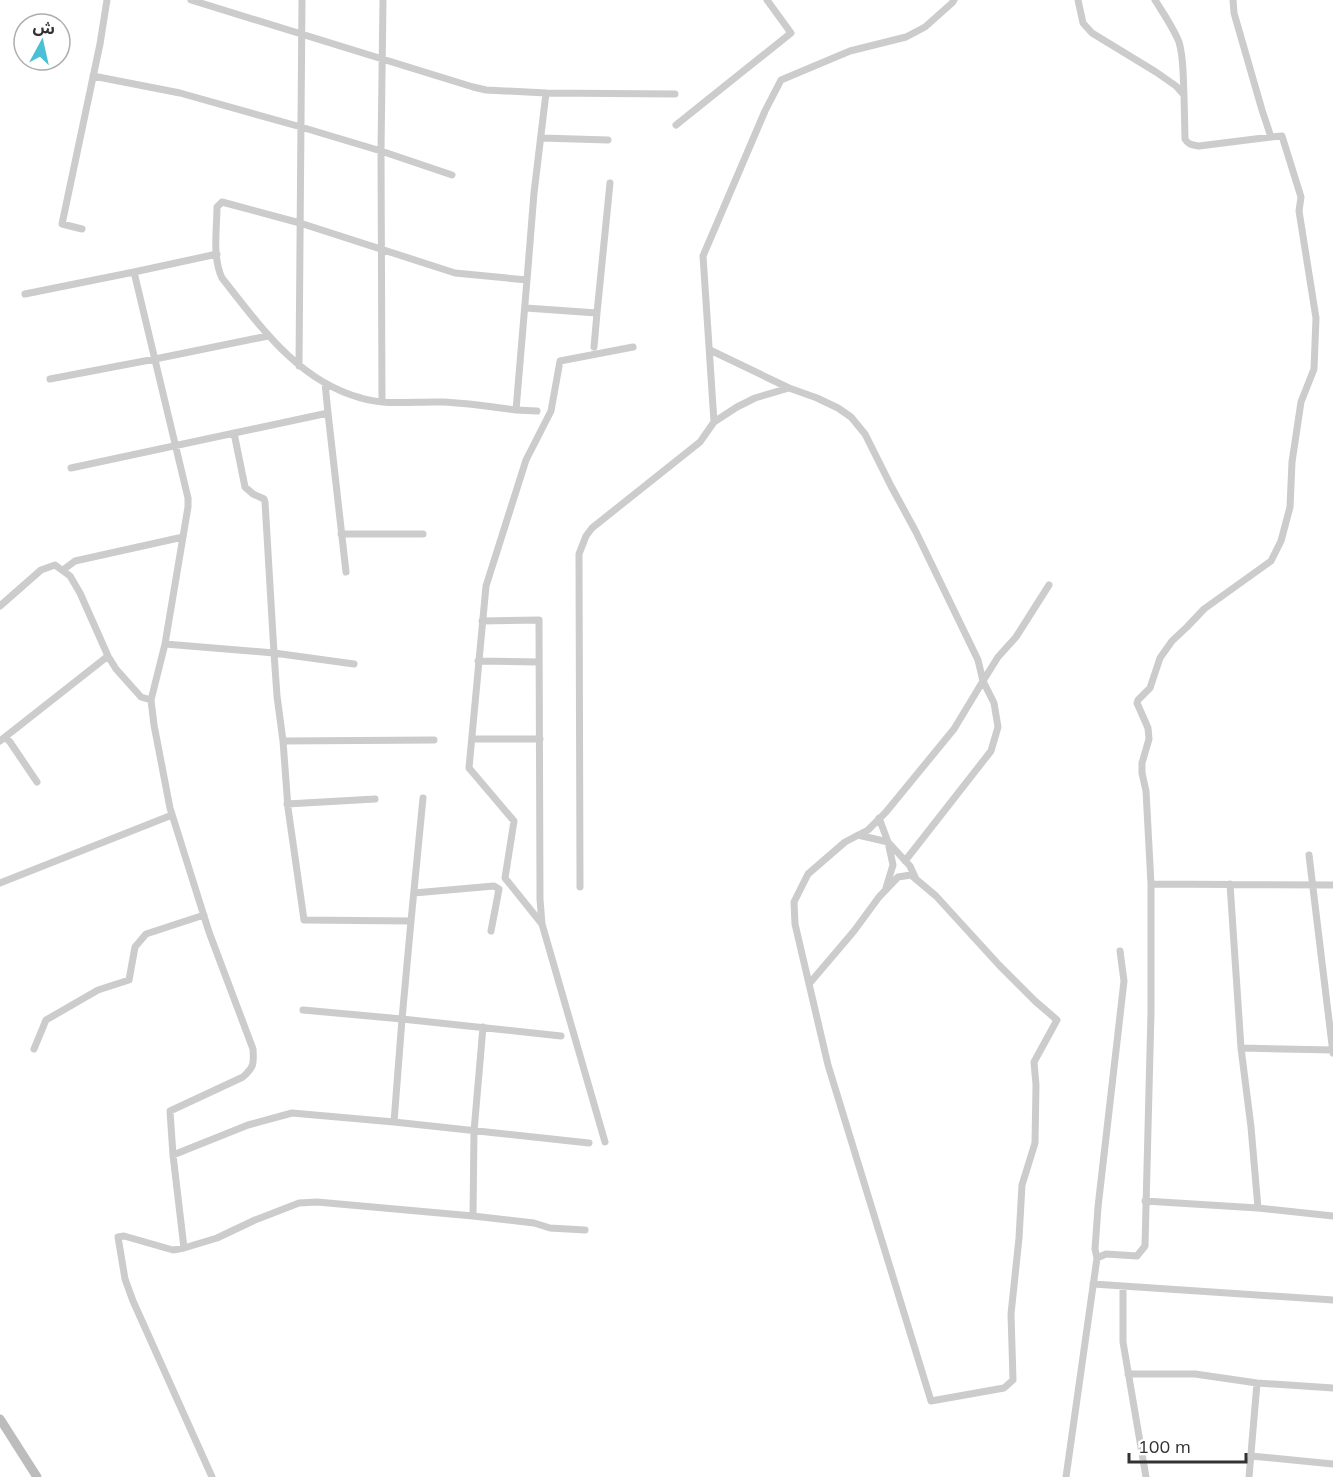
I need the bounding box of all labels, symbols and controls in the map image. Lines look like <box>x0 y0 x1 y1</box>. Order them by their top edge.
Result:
north arrow <box>12 12 72 72</box>
text: ش <box>32 16 56 39</box>
scale bar <box>1129 1426 1246 1464</box>
text: 100 m <box>1138 1435 1191 1458</box>

